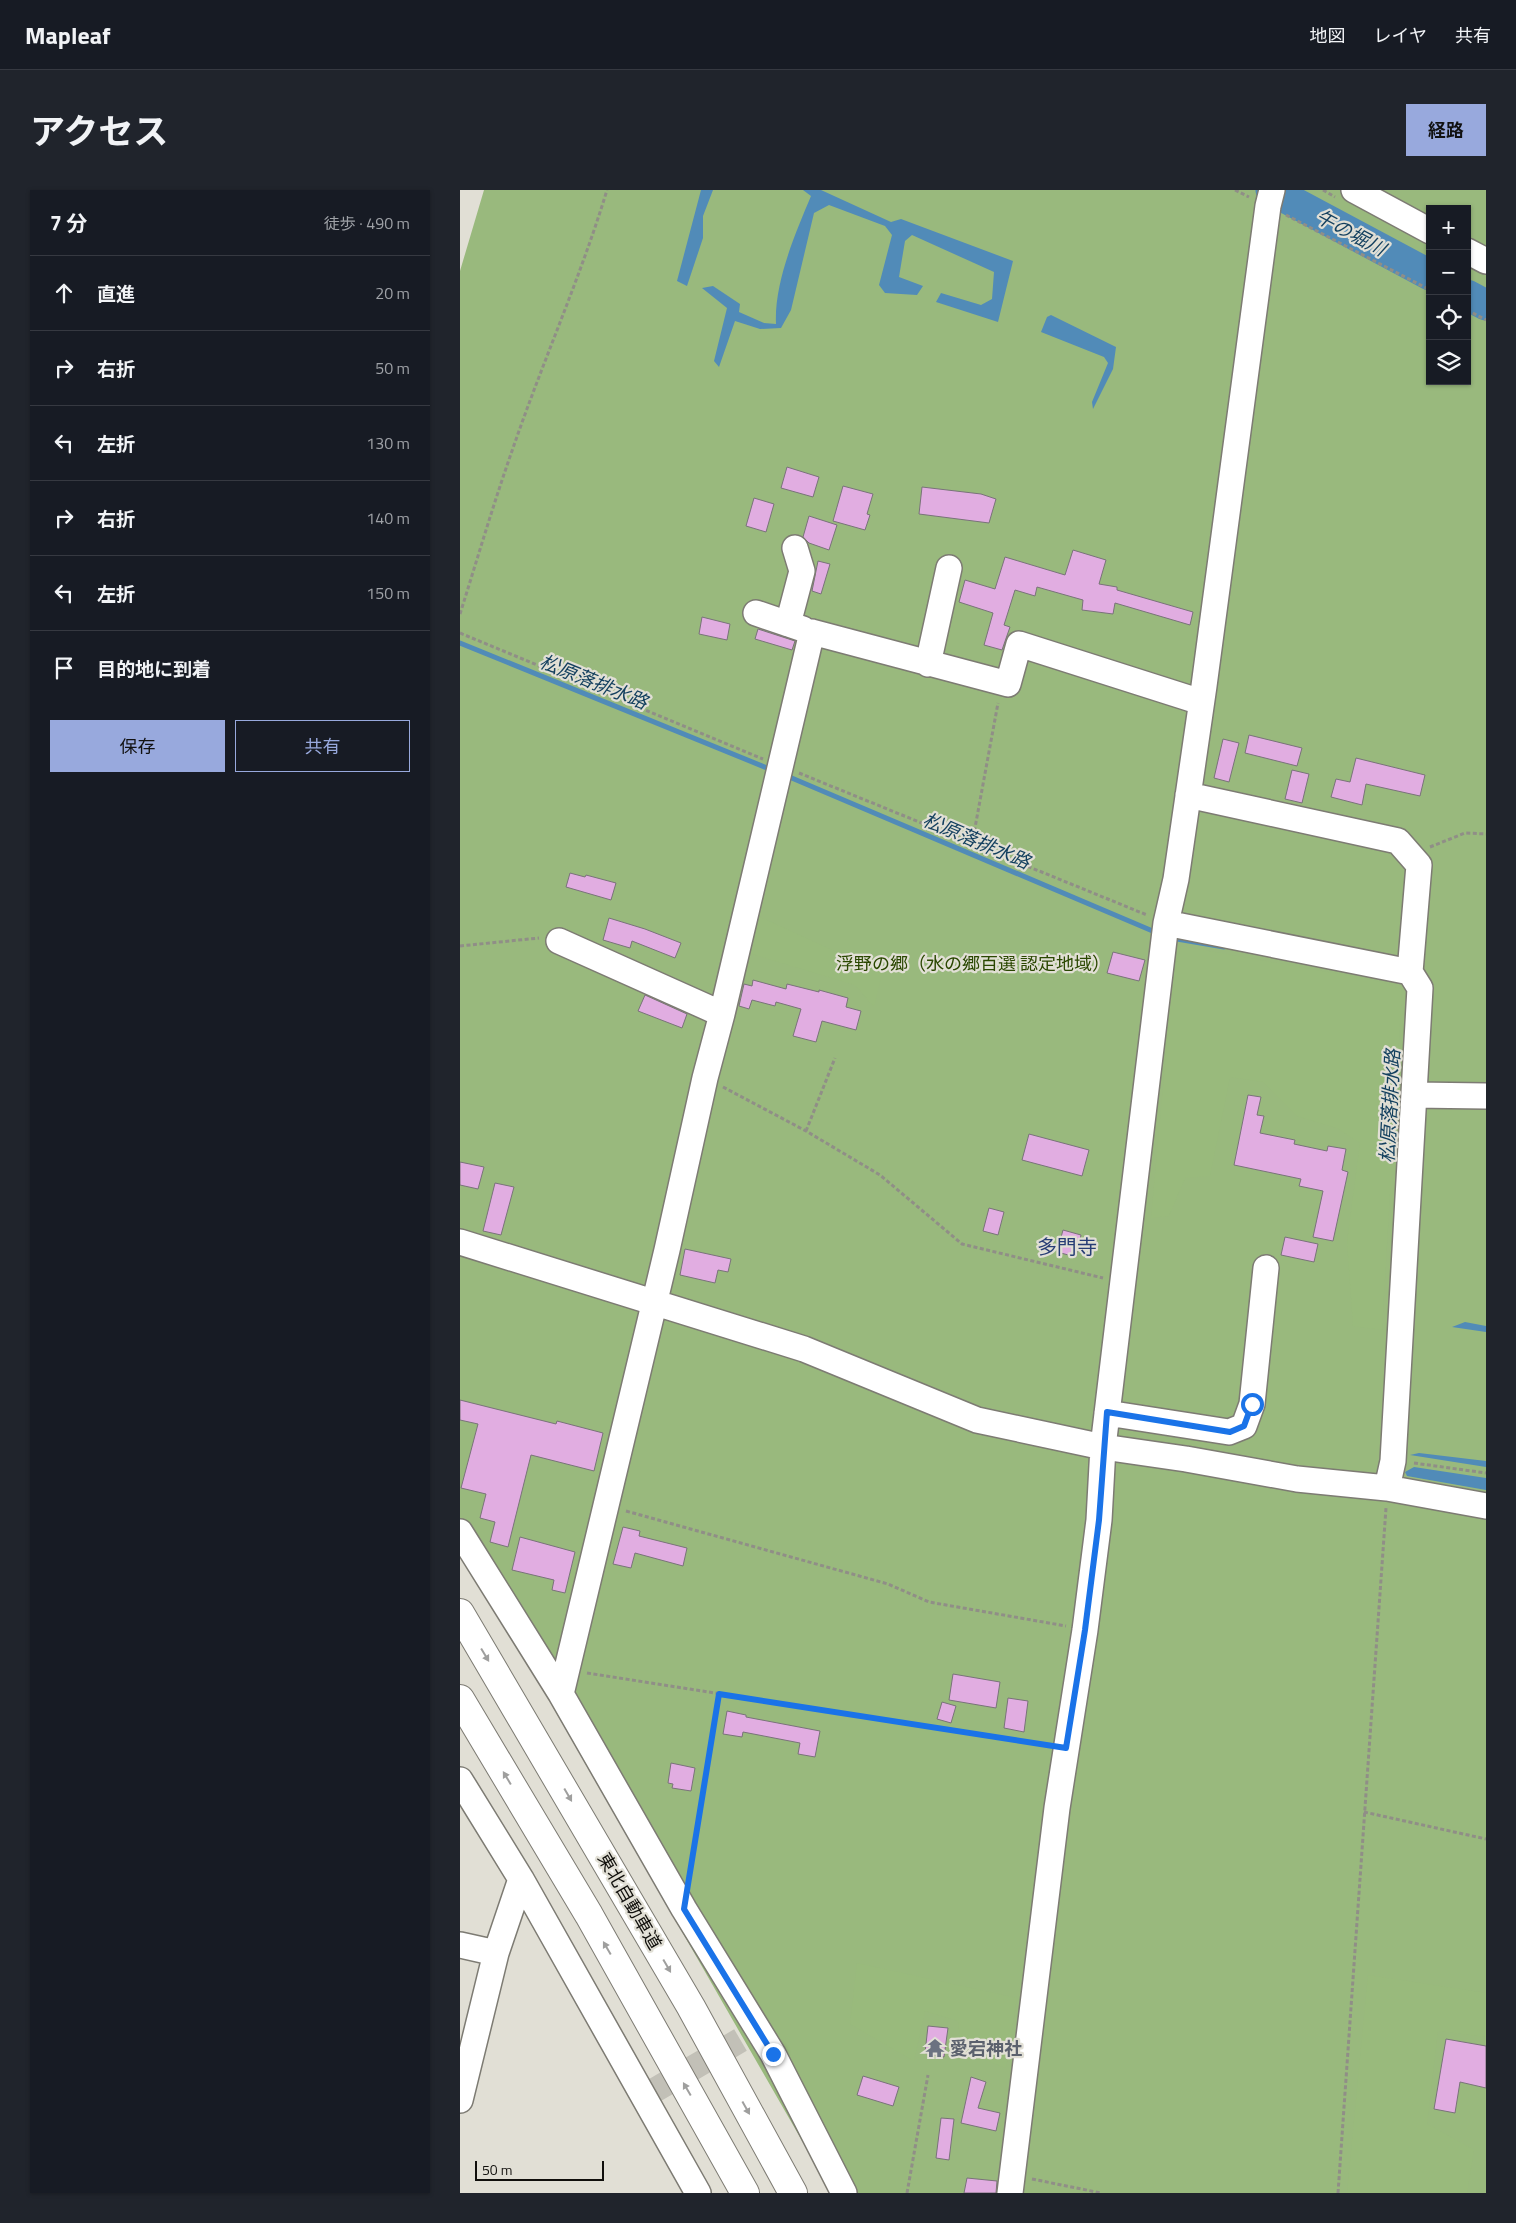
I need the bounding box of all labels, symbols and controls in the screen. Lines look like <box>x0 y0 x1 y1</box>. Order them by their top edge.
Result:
text: Mapleaf <box>25 17 110 53</box>
text: 地図 <box>1310 22 1346 49</box>
text: レイヤ <box>1374 22 1427 49</box>
text: 共有 <box>1455 22 1491 49</box>
text: アクセス <box>30 104 168 158</box>
button: 経路 <box>1406 104 1486 156</box>
water label: 午の堀川 <box>1311 201 1393 264</box>
map controls <box>1426 205 1471 385</box>
button: + <box>1426 205 1471 250</box>
text: 7 分 <box>50 207 87 239</box>
text: 徒歩 · 490 m <box>324 211 410 235</box>
button: − <box>1426 250 1471 295</box>
icon: ahead <box>50 279 78 307</box>
text: 直進 <box>97 279 135 308</box>
text: 20 m <box>375 281 410 305</box>
button: locate <box>1426 295 1471 340</box>
button: layers <box>1426 340 1471 385</box>
icon: right <box>50 354 78 382</box>
text: 右折 <box>97 354 135 383</box>
text: 50 m <box>375 356 410 380</box>
icon: left <box>50 429 78 457</box>
text: 左折 <box>97 429 135 458</box>
text: 130 m <box>366 431 410 455</box>
icon: right <box>50 504 78 532</box>
text: 右折 <box>97 504 135 533</box>
text: 140 m <box>366 506 410 530</box>
icon: left <box>50 579 78 607</box>
text: 左折 <box>97 579 135 608</box>
text: 150 m <box>366 581 410 605</box>
water label: 松原落排水路 <box>536 646 654 717</box>
icon: arrive <box>50 654 78 682</box>
text: 目的地に到着 <box>97 654 211 683</box>
button: 保存 <box>50 720 225 772</box>
button: 共有 <box>235 720 410 772</box>
water label: 松原落排水路 <box>919 804 1037 876</box>
park label: 浮野の郷（水の郷百選 認定地域） <box>836 950 1110 977</box>
water label: 松原落排水路 <box>1372 1046 1407 1164</box>
district label: 多門寺 <box>1037 1231 1097 1262</box>
route start <box>1241 1393 1264 1416</box>
one-way arrow <box>481 1649 490 1662</box>
one-way arrow <box>502 1771 511 1784</box>
one-way arrow <box>563 1788 572 1801</box>
street label: 東北自動車道 <box>591 1847 669 1955</box>
one-way arrow <box>603 1941 612 1954</box>
one-way arrow <box>663 1958 671 1973</box>
place label: 愛宕神社 <box>950 2035 1022 2062</box>
temple icon: 愛宕神社 <box>924 2037 946 2059</box>
route end <box>762 2043 785 2066</box>
one-way arrow <box>683 2083 692 2096</box>
one-way arrow <box>742 2100 750 2115</box>
scale bar <box>475 2158 604 2181</box>
text: 50 m <box>482 2159 512 2180</box>

